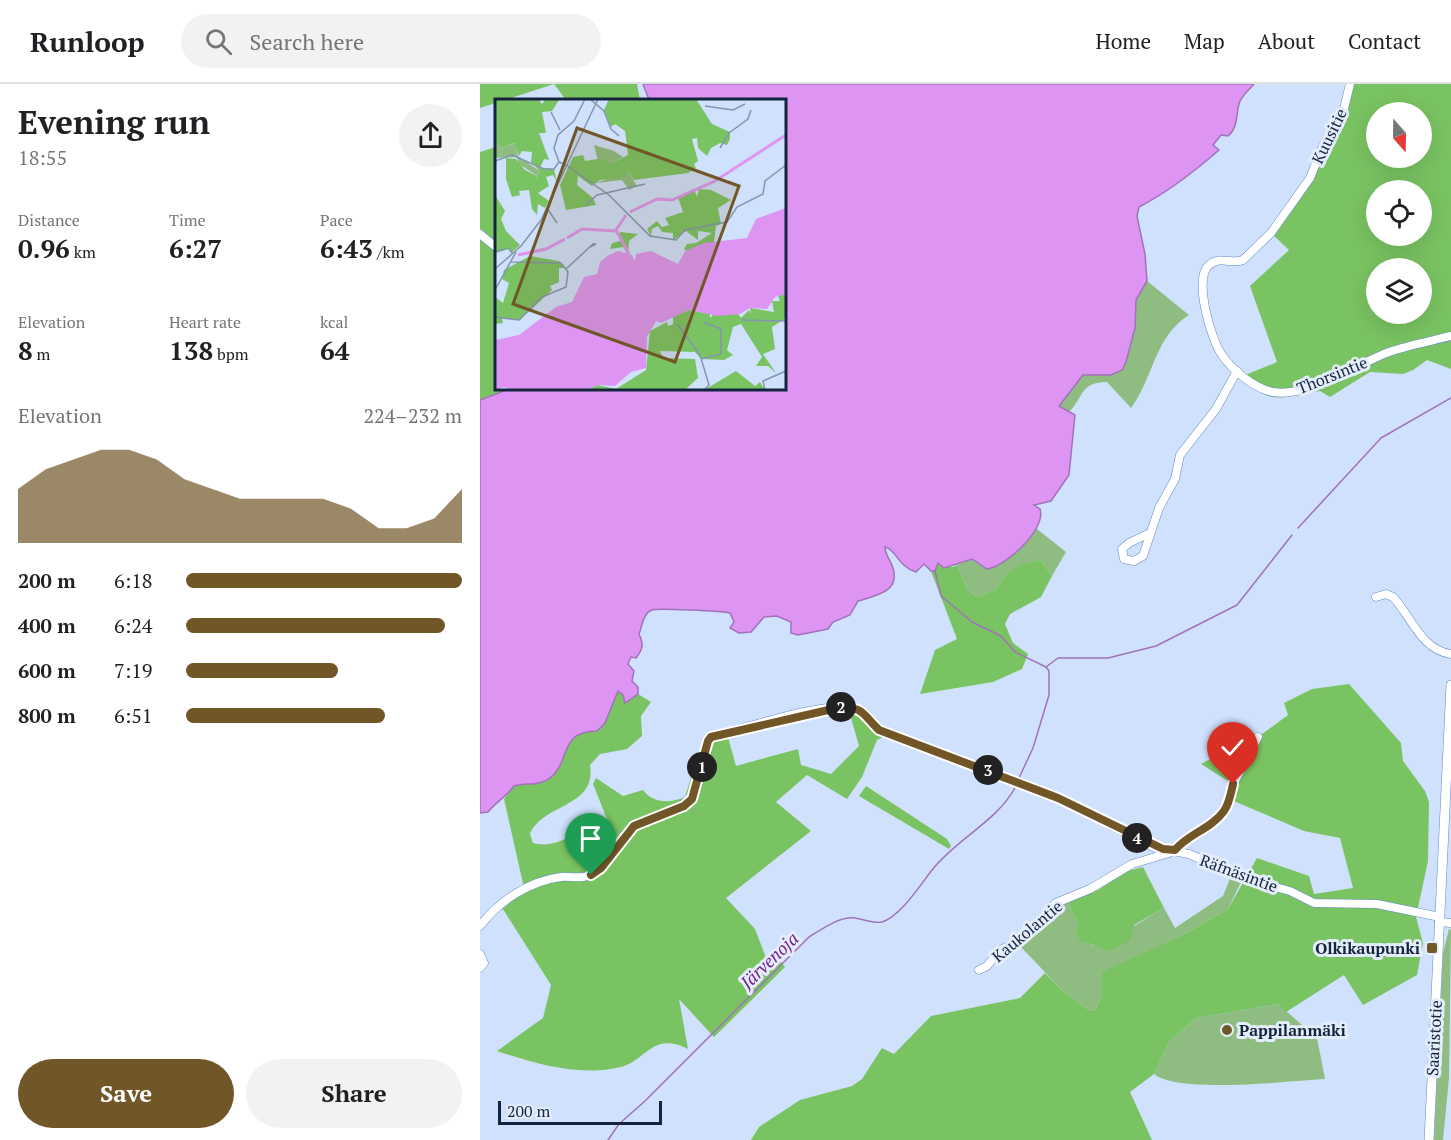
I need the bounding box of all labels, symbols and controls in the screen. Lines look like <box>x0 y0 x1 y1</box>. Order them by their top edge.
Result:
search box <box>181 14 601 68</box>
text: Runloop <box>30 23 145 60</box>
icon: search <box>202 25 235 58</box>
text: Search here <box>250 27 364 56</box>
text: Home <box>1095 27 1151 55</box>
text: Map <box>1184 27 1225 55</box>
text: About <box>1258 27 1315 55</box>
text: Contact <box>1348 27 1421 55</box>
inset map <box>495 99 786 390</box>
text: Evening run <box>18 100 210 143</box>
north arrow <box>1366 102 1432 168</box>
map controls <box>1366 102 1432 324</box>
button: share <box>399 104 462 167</box>
street label: Kuusitie <box>1306 105 1352 167</box>
text: 18:55 <box>18 144 67 171</box>
button: locate <box>1366 180 1432 246</box>
text: Distance <box>18 209 80 231</box>
text: Time <box>169 209 206 231</box>
text: Pace <box>320 209 353 231</box>
text: 0.96 <box>18 231 70 265</box>
text: 6:27 <box>169 231 222 265</box>
text: 6:43 <box>320 231 373 265</box>
text: km <box>70 241 96 263</box>
text: /km <box>373 241 404 263</box>
button: layers <box>1366 258 1432 324</box>
text: Elevation <box>18 311 85 333</box>
text: Heart rate <box>169 311 241 333</box>
text: kcal <box>320 311 348 333</box>
text: 8 <box>18 333 33 367</box>
text: 138 <box>169 333 213 367</box>
text: 64 <box>320 333 349 367</box>
text: m <box>33 343 50 365</box>
text: bpm <box>213 343 249 365</box>
street label: Thorsintie <box>1293 351 1371 399</box>
text: Elevation <box>18 402 102 429</box>
text: 224–232 m <box>363 402 462 429</box>
text: 200 m <box>18 567 76 594</box>
text: 6:18 <box>114 567 153 594</box>
text: 400 m <box>18 612 76 639</box>
text: 6:24 <box>114 612 153 639</box>
text: 600 m <box>18 657 76 684</box>
text: 7:19 <box>114 657 153 684</box>
pin: 2 <box>826 692 856 722</box>
text: 2 <box>836 696 846 718</box>
text: 800 m <box>18 702 76 729</box>
text: 6:51 <box>114 702 153 729</box>
pin <box>1207 722 1258 784</box>
icon: check <box>1216 731 1249 764</box>
pin: 1 <box>687 752 717 782</box>
pin: 3 <box>973 755 1003 785</box>
text: 1 <box>697 756 707 778</box>
text: 3 <box>983 759 993 781</box>
pin <box>565 813 616 875</box>
icon: arrive <box>574 822 607 855</box>
pin: 4 <box>1122 823 1152 853</box>
text: 4 <box>1132 827 1142 849</box>
street label: Räfnäsintie <box>1197 849 1281 897</box>
street label: Kaukolantie <box>987 895 1067 967</box>
water label: Järvenoja <box>734 926 803 994</box>
place label: Olkikaupunki <box>1315 937 1420 959</box>
marker: Olkikaupunki <box>1425 941 1439 955</box>
street label: Saaristotie <box>1421 999 1447 1077</box>
place label: Pappilanmäki <box>1239 1019 1346 1041</box>
marker: Pappilanmäki <box>1220 1023 1234 1037</box>
button: Save <box>18 1059 234 1128</box>
button: Share <box>246 1059 462 1128</box>
scale bar <box>498 1098 662 1126</box>
text: 200 m <box>507 1100 550 1122</box>

